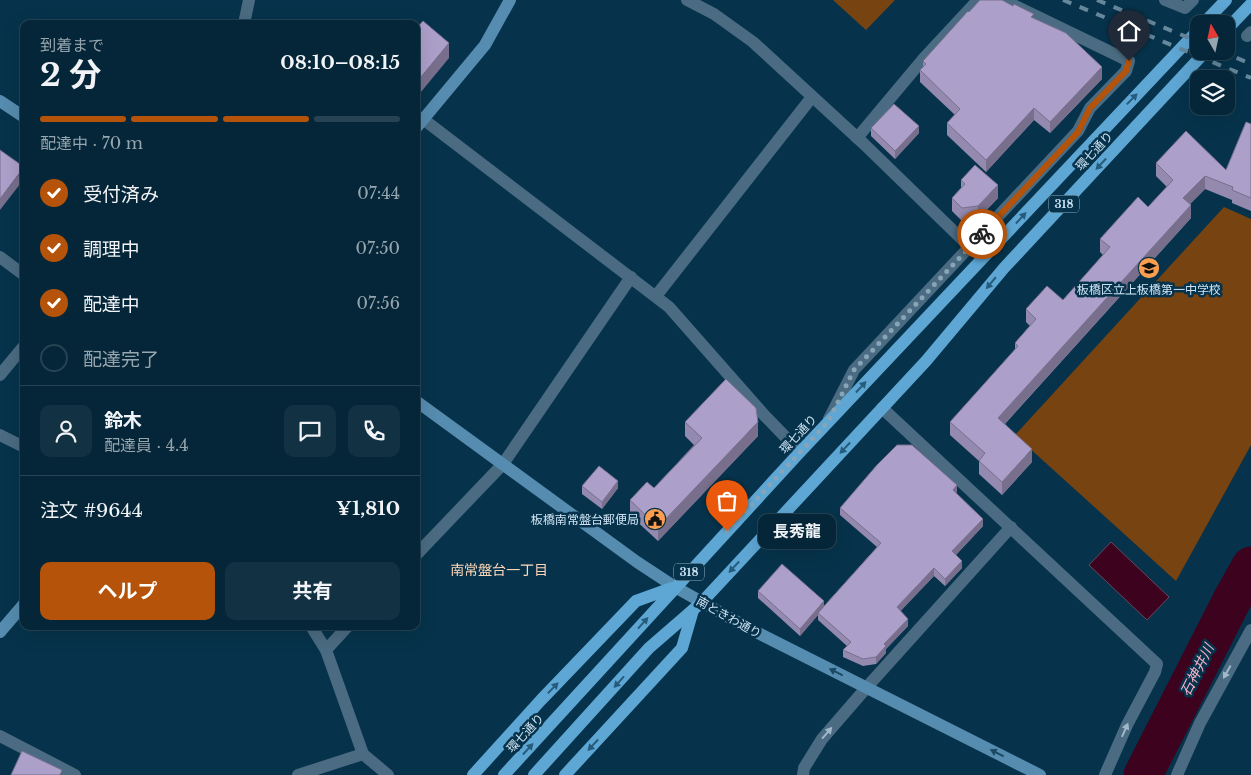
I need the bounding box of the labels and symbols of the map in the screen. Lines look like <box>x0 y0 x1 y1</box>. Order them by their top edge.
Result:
pin <box>1108 10 1150 61</box>
north arrow <box>1190 15 1235 60</box>
one-way arrow <box>1126 94 1138 106</box>
street label: 環七通り <box>1072 128 1116 174</box>
one-way arrow <box>1095 157 1107 169</box>
road number: 318 <box>1049 195 1079 212</box>
courier <box>957 209 1007 259</box>
one-way arrow <box>1015 212 1027 224</box>
school or university icon: 板橋区立上板橋第一中学校 <box>1137 256 1161 280</box>
one-way arrow <box>986 276 997 289</box>
place label: 板橋区立上板橋第一中学校 <box>1077 282 1221 297</box>
one-way arrow <box>855 381 867 393</box>
street label: 環七通り <box>776 411 820 457</box>
one-way arrow <box>839 442 851 454</box>
pin <box>706 480 748 531</box>
public building icon: 板橋南常盤台郵便局 <box>643 507 667 531</box>
place label: 板橋南常盤台郵便局 <box>531 512 639 527</box>
callout: 長秀龍 <box>757 514 834 548</box>
district label: 南常盤台一丁目 <box>450 561 548 579</box>
one-way arrow <box>728 561 740 573</box>
road number: 318 <box>674 564 704 580</box>
street label: 南ときわ通り <box>694 593 764 641</box>
one-way arrow <box>637 617 649 629</box>
water label: 石神井川 <box>1176 639 1219 699</box>
one-way arrow <box>1223 666 1232 679</box>
one-way arrow <box>829 668 843 676</box>
one-way arrow <box>614 675 625 688</box>
one-way arrow <box>547 682 559 694</box>
street label: 環七通り <box>503 710 547 756</box>
one-way arrow <box>1122 723 1130 737</box>
one-way arrow <box>821 728 833 740</box>
one-way arrow <box>587 738 599 750</box>
one-way arrow <box>522 744 534 756</box>
one-way arrow <box>990 749 1004 757</box>

